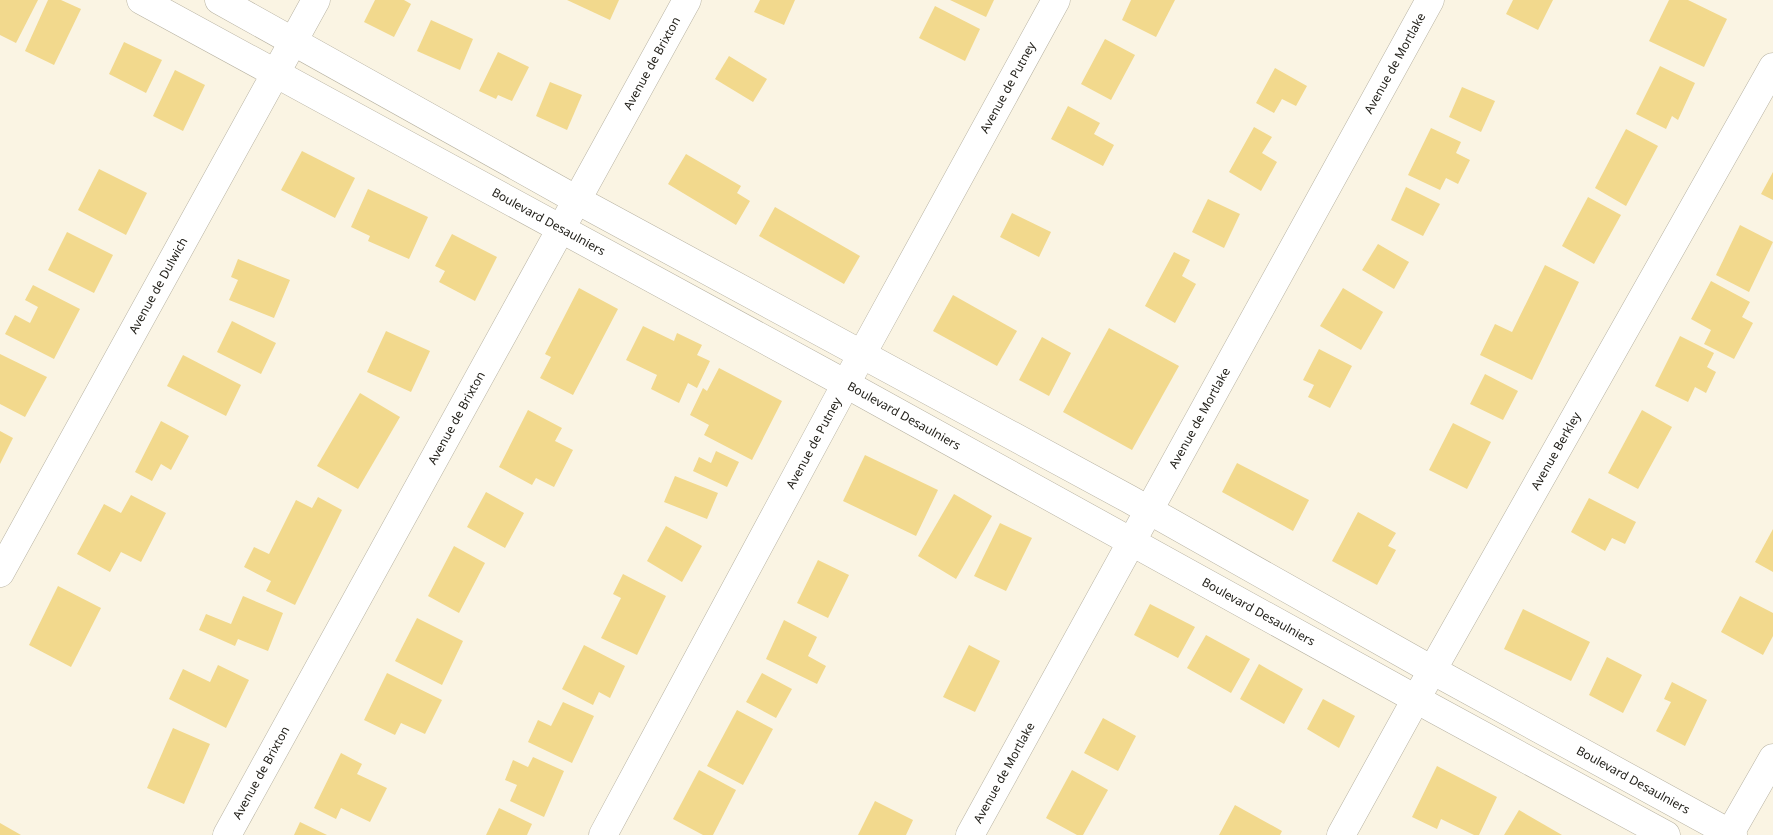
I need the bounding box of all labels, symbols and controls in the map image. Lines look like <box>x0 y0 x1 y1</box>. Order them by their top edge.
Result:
street label: Avenue de Mortlake <box>1360 9 1430 117</box>
street label: Avenue de Brixton <box>619 14 684 113</box>
street label: Avenue de Putney <box>976 38 1040 136</box>
street label: Boulevard Desaulniers <box>489 184 609 259</box>
street label: Avenue de Dulwich <box>125 234 191 337</box>
street label: Avenue de Mortlake <box>1165 364 1234 471</box>
street label: Avenue de Brixton <box>424 368 489 467</box>
street label: Boulevard Desaulniers <box>845 377 964 454</box>
street label: Avenue de Putney <box>782 393 846 492</box>
street label: Avenue Berkley <box>1527 408 1585 493</box>
street label: Boulevard Desaulniers <box>1199 573 1318 650</box>
street label: Avenue de Mortlake <box>969 719 1039 826</box>
street label: Avenue de Brixton <box>228 723 293 822</box>
street label: Boulevard Desaulniers <box>1574 742 1693 818</box>

